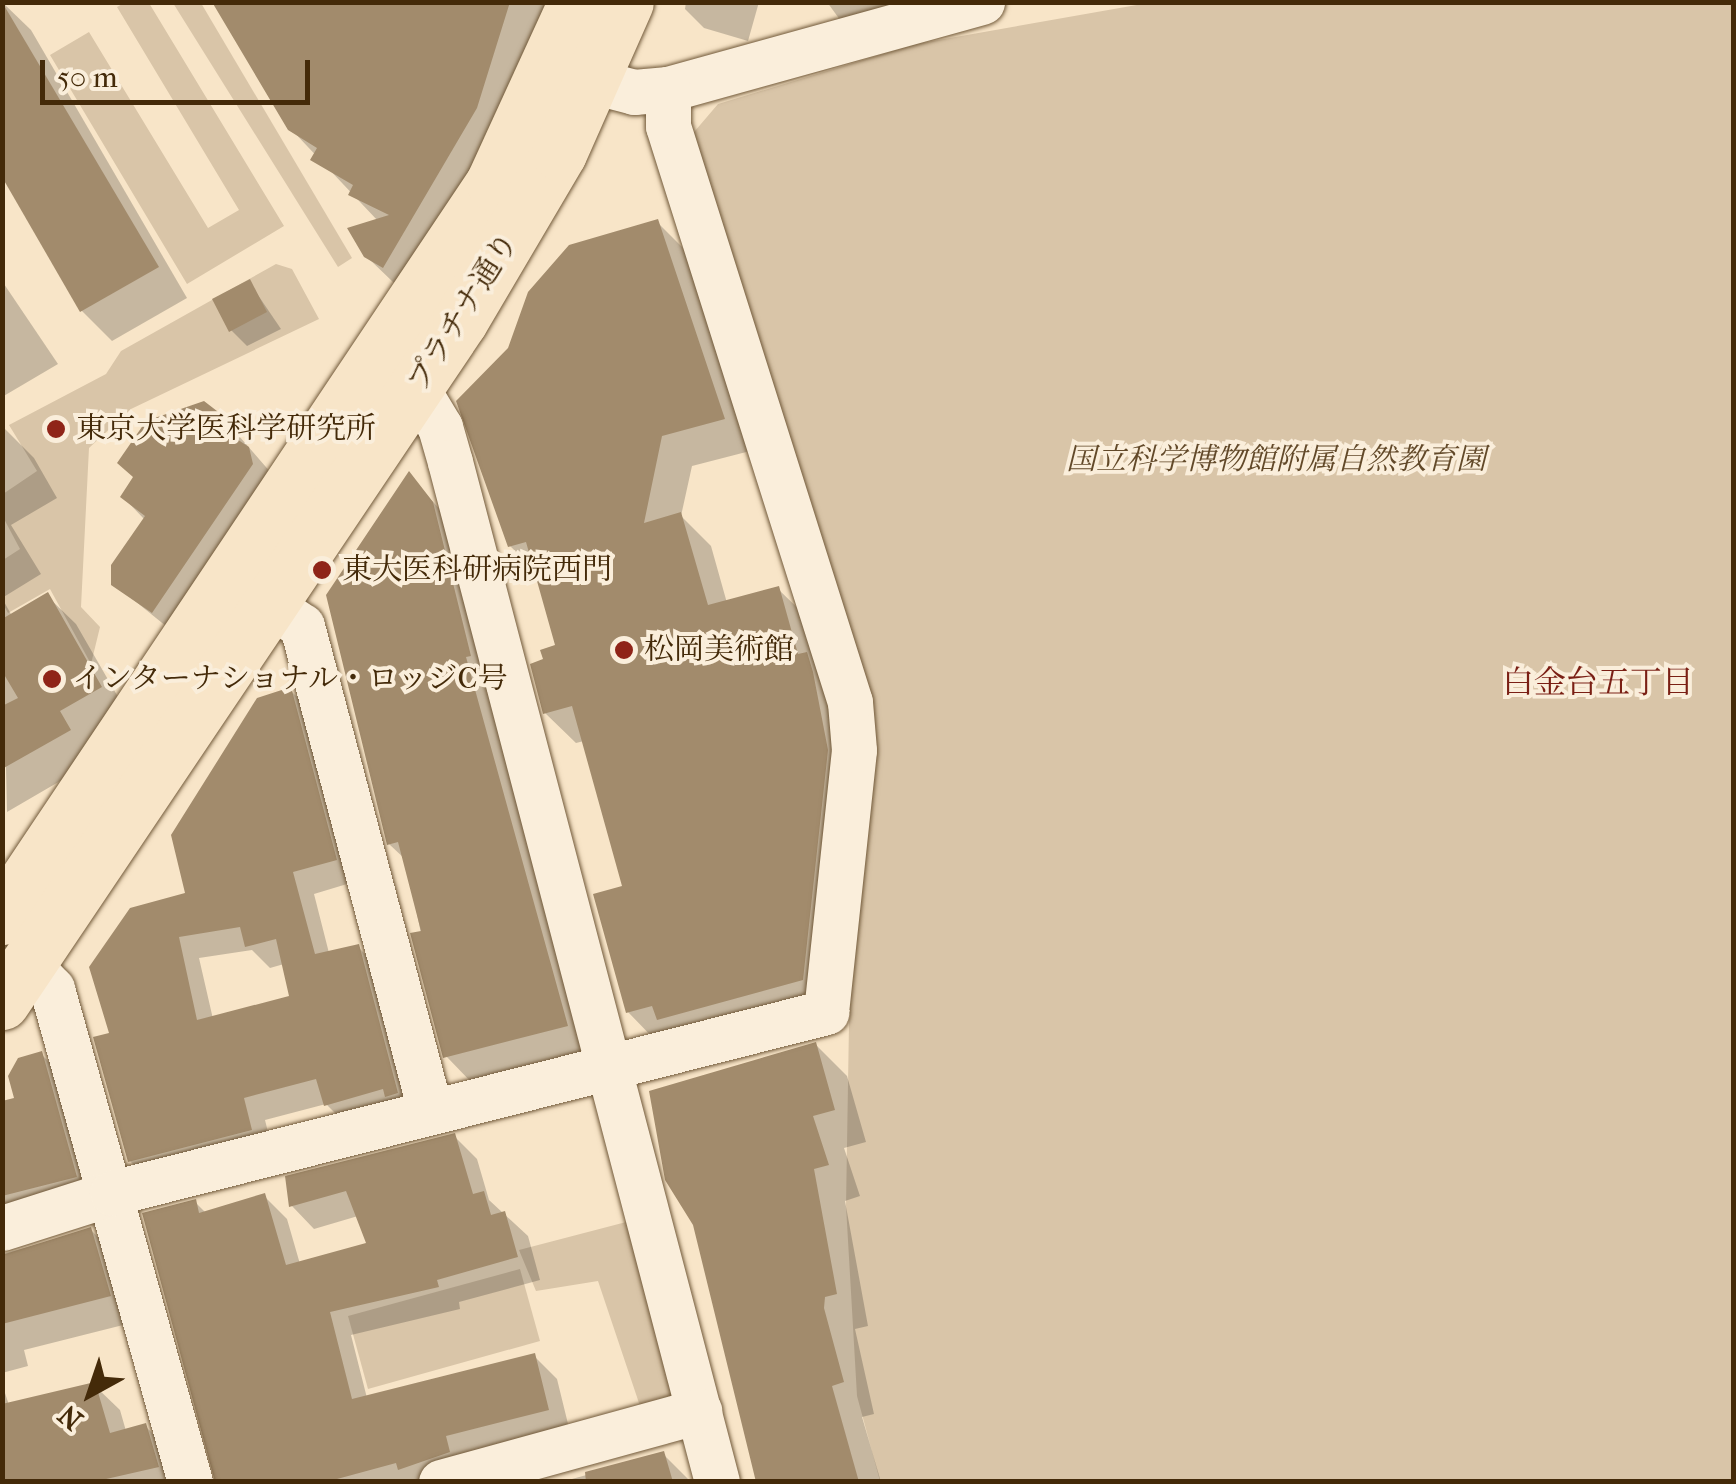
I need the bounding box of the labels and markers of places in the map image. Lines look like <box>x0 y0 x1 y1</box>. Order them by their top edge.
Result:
place label: 東京大学医科学研究所 <box>76 411 376 447</box>
marker: 東京大学医科学研究所 <box>45 418 67 440</box>
place label: 東大医科研病院西門 <box>342 552 612 588</box>
marker: 東大医科研病院西門 <box>311 559 333 581</box>
place label: 松岡美術館 <box>644 632 794 668</box>
marker: 松岡美術館 <box>613 639 635 661</box>
place label: インターナショナル・ロッジC号 <box>72 661 512 697</box>
marker: インターナショナル・ロッジC号 <box>41 668 63 690</box>

